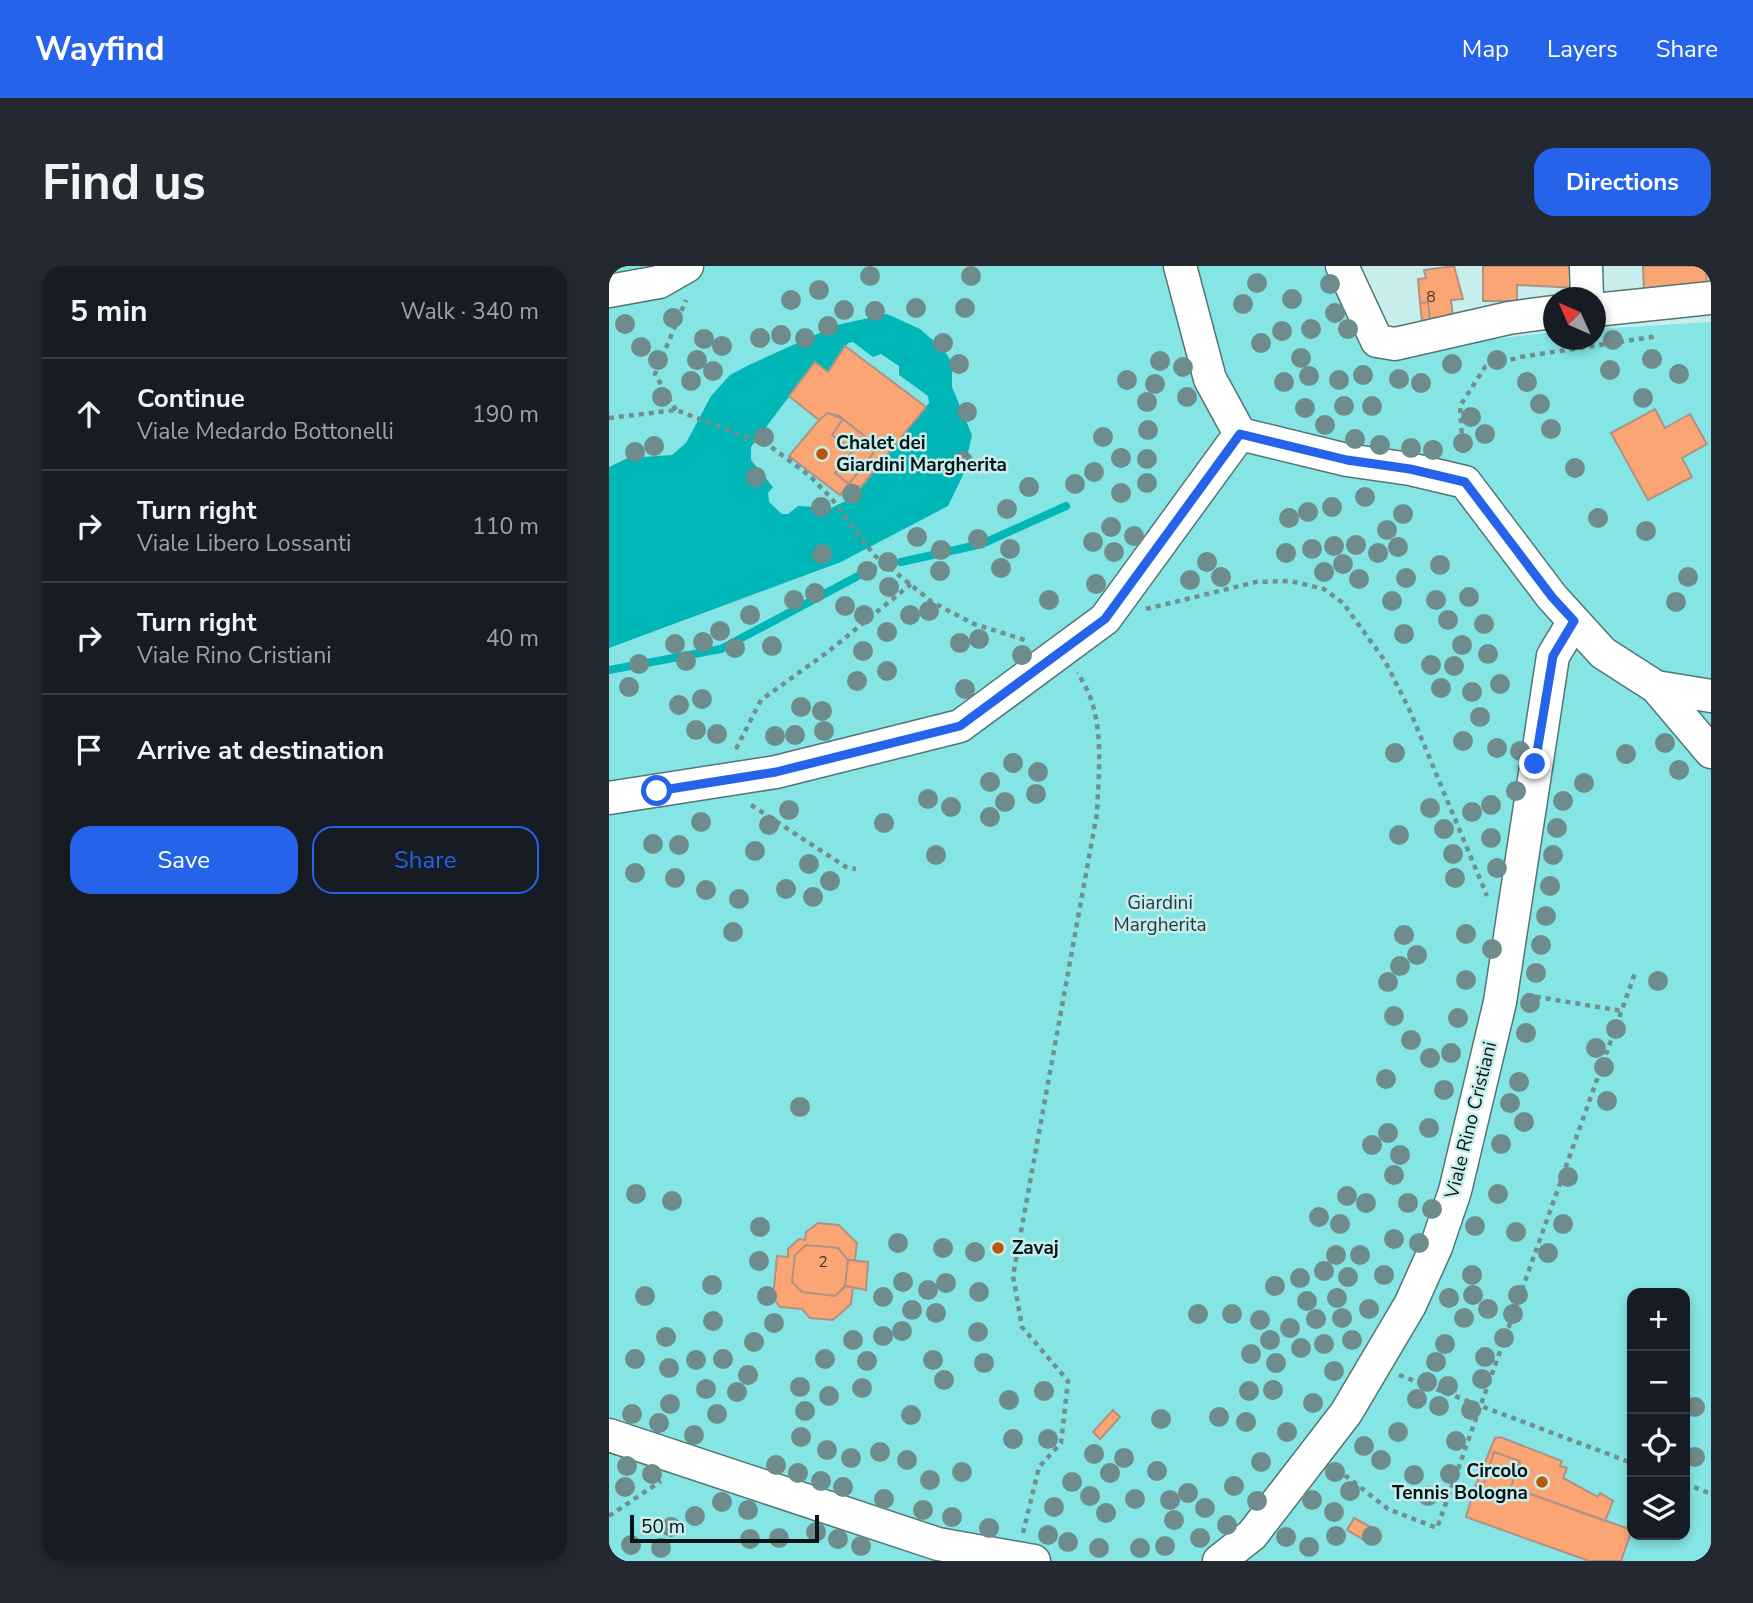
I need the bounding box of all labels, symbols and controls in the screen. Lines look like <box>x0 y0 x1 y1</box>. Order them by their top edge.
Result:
text: Wayfind <box>35 27 165 72</box>
text: Map <box>1462 33 1509 65</box>
text: Layers <box>1547 33 1618 65</box>
text: Share <box>1656 33 1718 65</box>
button: Directions <box>1534 148 1711 216</box>
text: Find us <box>42 149 206 216</box>
house number: 8 <box>1426 286 1436 308</box>
north arrow <box>1543 287 1606 350</box>
text: 5 min <box>70 291 148 332</box>
text: Walk · 340 m <box>400 296 539 327</box>
text: Continue <box>137 381 245 416</box>
icon: ahead <box>70 395 108 433</box>
text: 190 m <box>472 399 539 430</box>
text: Viale Medardo Bottonelli <box>137 416 394 447</box>
place label: Chalet dei Giardini Margherita <box>836 430 1007 478</box>
marker: Chalet dei Giardini Margherita <box>814 446 830 462</box>
text: Turn right <box>137 493 256 528</box>
icon: right <box>70 507 108 545</box>
text: 110 m <box>472 511 539 542</box>
text: Viale Libero Lossanti <box>137 528 351 559</box>
text: Turn right <box>137 605 256 640</box>
icon: right <box>70 619 108 657</box>
text: 40 m <box>486 623 539 654</box>
text: Viale Rino Cristiani <box>137 640 332 671</box>
icon: arrive <box>70 731 108 769</box>
text: Arrive at destination <box>137 733 384 768</box>
route end <box>1519 748 1550 779</box>
route start <box>641 775 672 806</box>
button: Save <box>70 826 298 894</box>
button: Share <box>312 826 539 894</box>
park label: Giardini Margherita <box>1114 890 1206 938</box>
street label: Viale Rino Cristiani <box>1439 1039 1503 1202</box>
place label: Zavaj <box>1012 1235 1059 1261</box>
marker: Zavaj <box>990 1240 1006 1256</box>
house number: 2 <box>818 1251 828 1273</box>
map controls <box>1627 1288 1690 1540</box>
button: + <box>1627 1288 1690 1351</box>
button: − <box>1627 1351 1690 1414</box>
button: locate <box>1627 1414 1690 1477</box>
place label: Circolo Tennis Bologna <box>1392 1458 1528 1506</box>
marker: Circolo Tennis Bologna <box>1534 1474 1550 1490</box>
button: layers <box>1627 1477 1690 1540</box>
scale bar <box>630 1512 819 1544</box>
text: 50 m <box>641 1514 685 1540</box>

